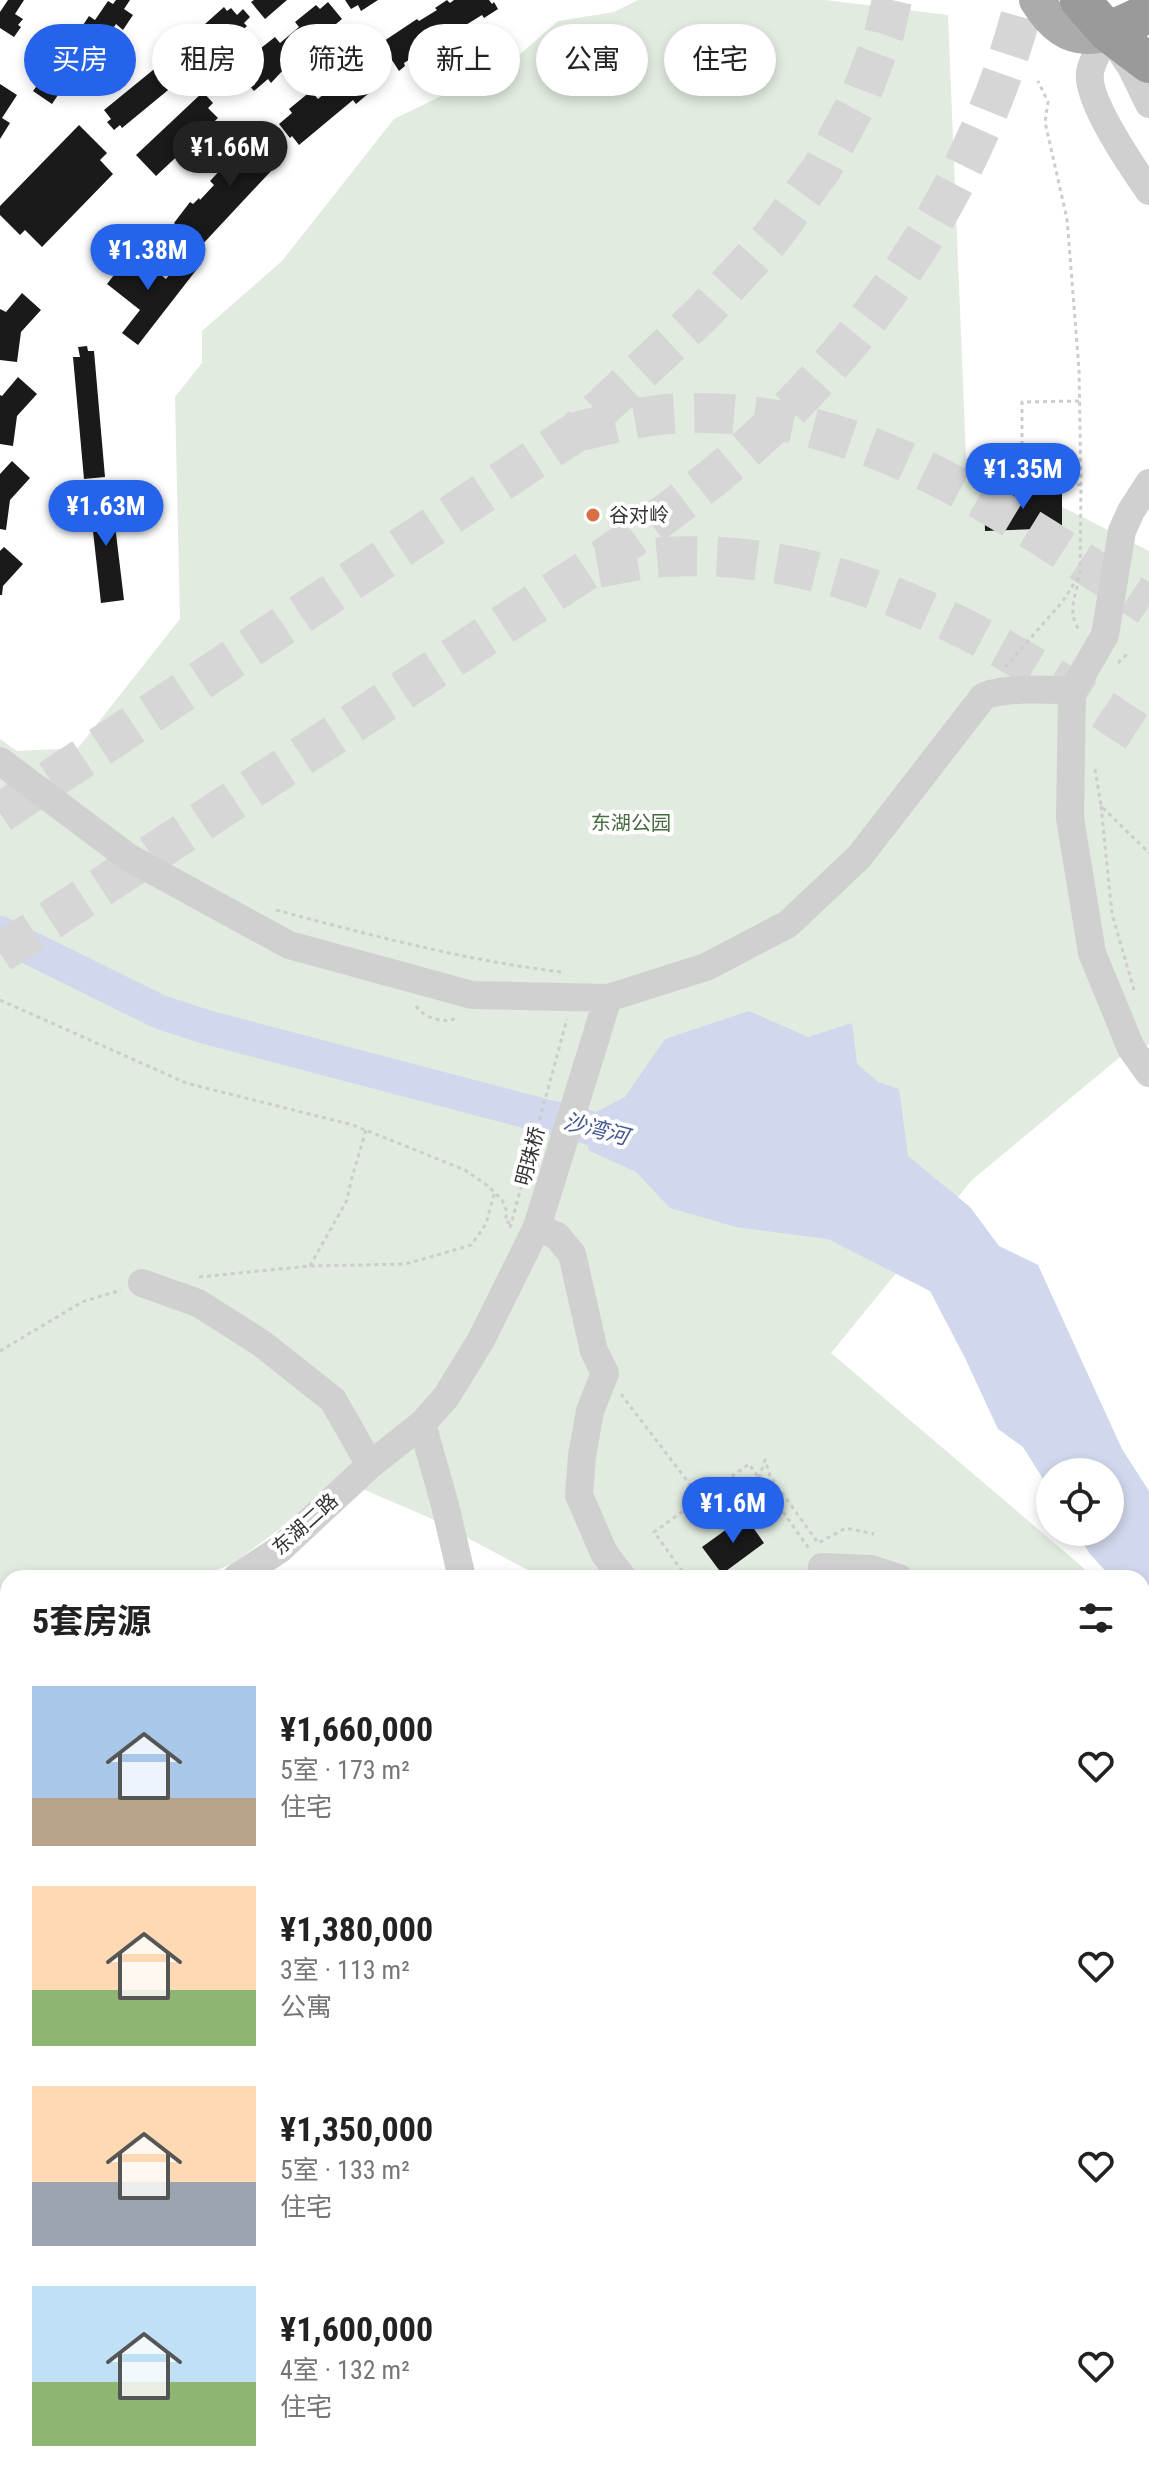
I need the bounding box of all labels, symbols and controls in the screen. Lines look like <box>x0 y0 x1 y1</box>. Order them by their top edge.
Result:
chip: 买房 <box>24 24 136 96</box>
chip: 租房 <box>152 24 264 96</box>
chip: 筛选 <box>280 24 392 96</box>
chip: 新上 <box>408 24 520 96</box>
chip: 公寓 <box>536 24 648 96</box>
chip: 住宅 <box>664 24 776 96</box>
pin: ¥1.66M <box>165 121 295 189</box>
text: ¥1.66M <box>190 132 270 162</box>
pin: ¥1.38M <box>83 224 213 292</box>
text: ¥1.38M <box>108 235 188 265</box>
pin: ¥1.35M <box>958 443 1088 511</box>
text: ¥1.35M <box>983 454 1063 484</box>
pin: ¥1.63M <box>41 480 171 548</box>
text: ¥1.63M <box>66 491 146 521</box>
place label: 谷对岭 <box>609 503 669 527</box>
marker: 谷对岭 <box>584 506 602 524</box>
park label: 东湖公园 <box>591 811 671 835</box>
water label: 沙湾河 <box>561 1108 635 1151</box>
street label: 明珠桥 <box>511 1124 549 1188</box>
map controls <box>1036 1458 1124 1546</box>
button: locate <box>1036 1458 1124 1546</box>
pin: ¥1.6M <box>677 1477 789 1545</box>
street label: 东湖二路 <box>267 1488 343 1560</box>
text: ¥1.6M <box>700 1488 766 1518</box>
icon: filters <box>1074 1596 1118 1640</box>
text: 5套房源 <box>32 1601 151 1641</box>
text: ¥1,660,000 <box>280 1709 433 1749</box>
icon: home <box>96 1718 192 1814</box>
icon: heart <box>1074 1744 1118 1788</box>
text: 5室 · 173 m² <box>280 1755 410 1785</box>
text: 住宅 <box>280 1792 332 1822</box>
text: ¥1,380,000 <box>280 1909 433 1949</box>
icon: home <box>96 1918 192 2014</box>
icon: heart <box>1074 1944 1118 1988</box>
text: 3室 · 113 m² <box>280 1955 410 1985</box>
text: 公寓 <box>280 1992 332 2022</box>
text: ¥1,350,000 <box>280 2109 433 2149</box>
icon: home <box>96 2118 192 2214</box>
icon: heart <box>1074 2144 1118 2188</box>
text: 5室 · 133 m² <box>280 2155 410 2185</box>
text: 住宅 <box>280 2192 332 2222</box>
text: ¥1,600,000 <box>280 2309 433 2349</box>
icon: home <box>96 2318 192 2414</box>
icon: heart <box>1074 2344 1118 2388</box>
text: 4室 · 132 m² <box>280 2355 410 2385</box>
text: 住宅 <box>280 2392 332 2422</box>

